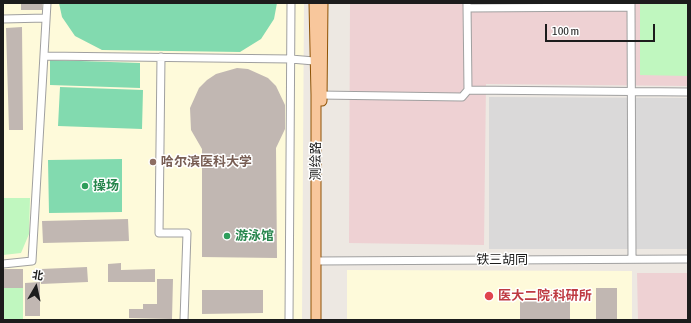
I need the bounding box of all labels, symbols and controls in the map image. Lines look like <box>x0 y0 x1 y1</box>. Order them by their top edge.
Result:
scale bar <box>547 16 657 42</box>
text: 100 m <box>552 24 579 38</box>
street label: 测绘路 <box>308 142 324 180</box>
place label: 哈尔滨医科大学 <box>161 154 252 170</box>
marker: 哈尔滨医科大学 <box>148 157 158 167</box>
place label: 操场 <box>93 178 119 194</box>
marker: 操场 <box>80 181 90 191</box>
place label: 游泳馆 <box>235 228 274 244</box>
marker: 游泳馆 <box>222 231 232 241</box>
street label: 铁三胡同 <box>476 252 528 268</box>
north arrow <box>16 267 56 307</box>
text: 北 <box>32 268 44 282</box>
place label: 医大二院·科研所 <box>498 288 592 304</box>
marker: 医大二院·科研所 <box>483 290 495 302</box>

